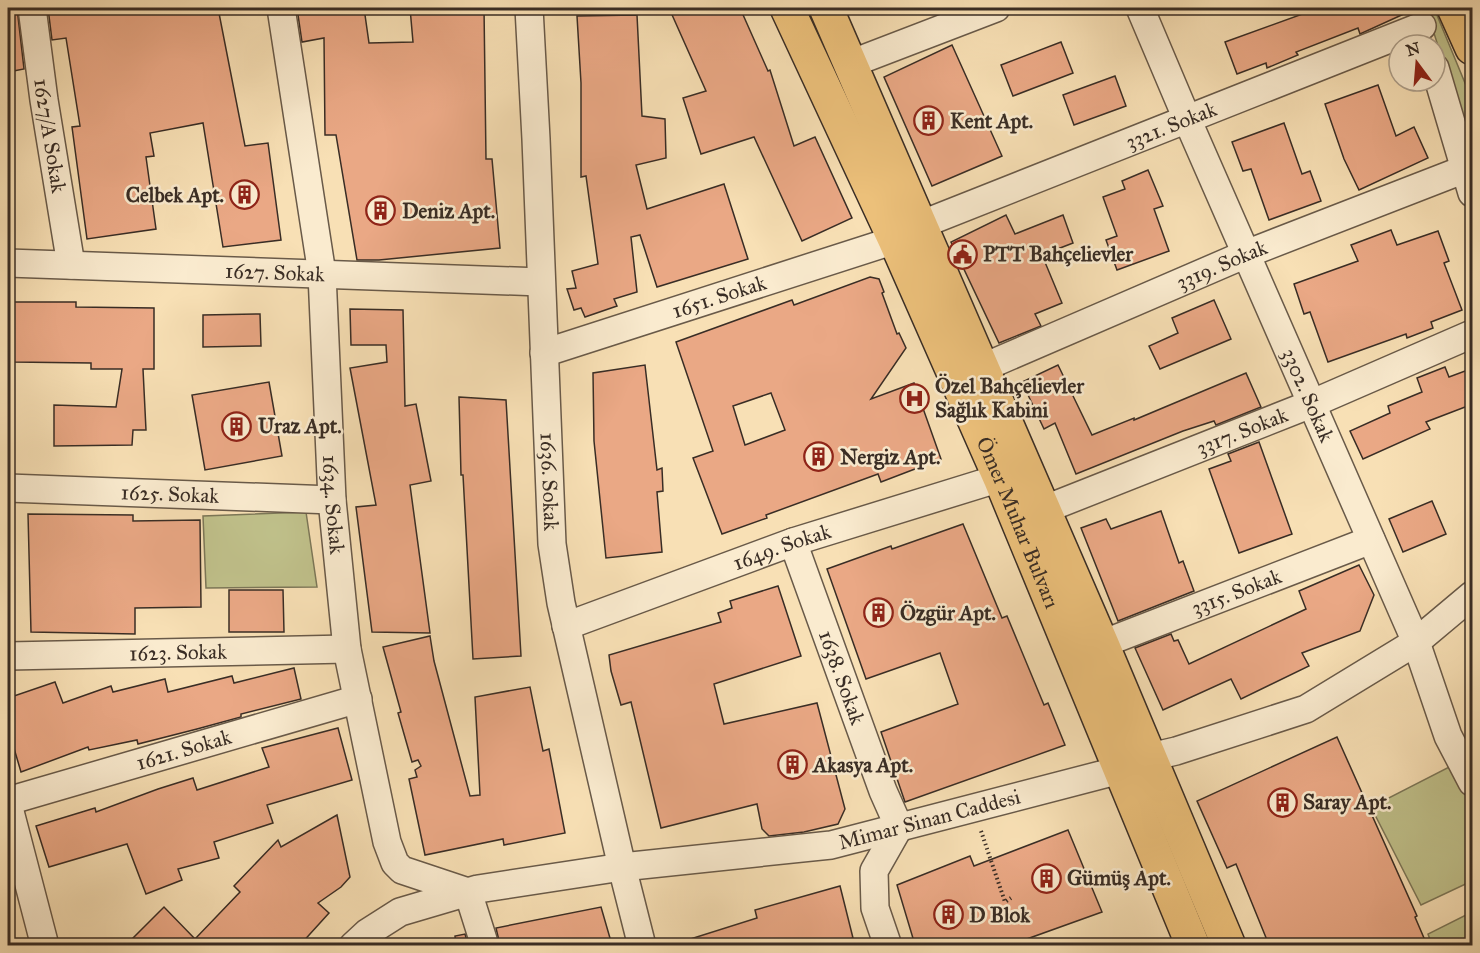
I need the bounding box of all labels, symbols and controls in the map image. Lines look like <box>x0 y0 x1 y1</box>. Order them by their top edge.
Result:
north arrow <box>1387 33 1447 93</box>
text: N <box>1404 38 1423 60</box>
street label: 1627/A Sokak <box>28 77 72 195</box>
street label: 3321. Sokak <box>1122 96 1220 155</box>
building icon: Kent Apt. <box>913 105 945 137</box>
place label: Kent Apt. <box>950 108 1033 134</box>
building icon: Celbek Apt. <box>229 179 261 211</box>
place label: Celbek Apt. <box>126 182 224 208</box>
building icon: Deniz Apt. <box>365 195 397 227</box>
place label: Deniz Apt. <box>402 198 495 224</box>
street label: 3319. Sokak <box>1172 234 1271 296</box>
public building icon: PTT Bahçelievler <box>946 238 978 270</box>
place label: PTT Bahçelievler <box>983 241 1134 267</box>
street label: 1627. Sokak <box>225 258 325 287</box>
street label: 1651. Sokak <box>669 269 770 324</box>
street label: 3302. Sokak <box>1276 344 1340 446</box>
place label: Özel Bahçelievler Sağlık Kabini <box>935 373 1085 423</box>
hospital icon: Özel Bahçelievler Sağlık Kabini <box>898 382 930 414</box>
street label: 3317. Sokak <box>1193 401 1292 461</box>
building icon: Uraz Apt. <box>221 410 253 442</box>
place label: Uraz Apt. <box>258 413 342 439</box>
street label: 1636. Sokak <box>535 432 564 531</box>
street label: Ömer Muhar Bulvarı <box>970 433 1065 612</box>
building icon: Nergiz Apt. <box>803 441 835 473</box>
place label: Nergiz Apt. <box>840 444 940 470</box>
street label: 1634. Sokak <box>317 454 350 556</box>
street label: 1625. Sokak <box>120 479 220 509</box>
street label: 1649. Sokak <box>729 518 834 576</box>
street label: 3315. Sokak <box>1188 563 1285 621</box>
building icon: Özgür Apt. <box>863 597 895 629</box>
place label: Özgür Apt. <box>900 600 996 626</box>
street label: 1638. Sokak <box>813 627 871 728</box>
street label: 1623. Sokak <box>129 638 227 666</box>
street label: 1621. Sokak <box>133 724 234 776</box>
building icon: Akasya Apt. <box>776 749 808 781</box>
place label: Akasya Apt. <box>811 752 913 778</box>
street label: Mimar Sinan Caddesi <box>836 783 1023 856</box>
building icon: Saray Apt. <box>1266 786 1298 818</box>
place label: Saray Apt. <box>1303 789 1391 815</box>
building icon: Gümüş Apt. <box>1030 862 1062 894</box>
place label: Gümüş Apt. <box>1067 865 1171 891</box>
building icon: D Blok <box>932 899 964 931</box>
place label: D Blok <box>969 902 1031 928</box>

